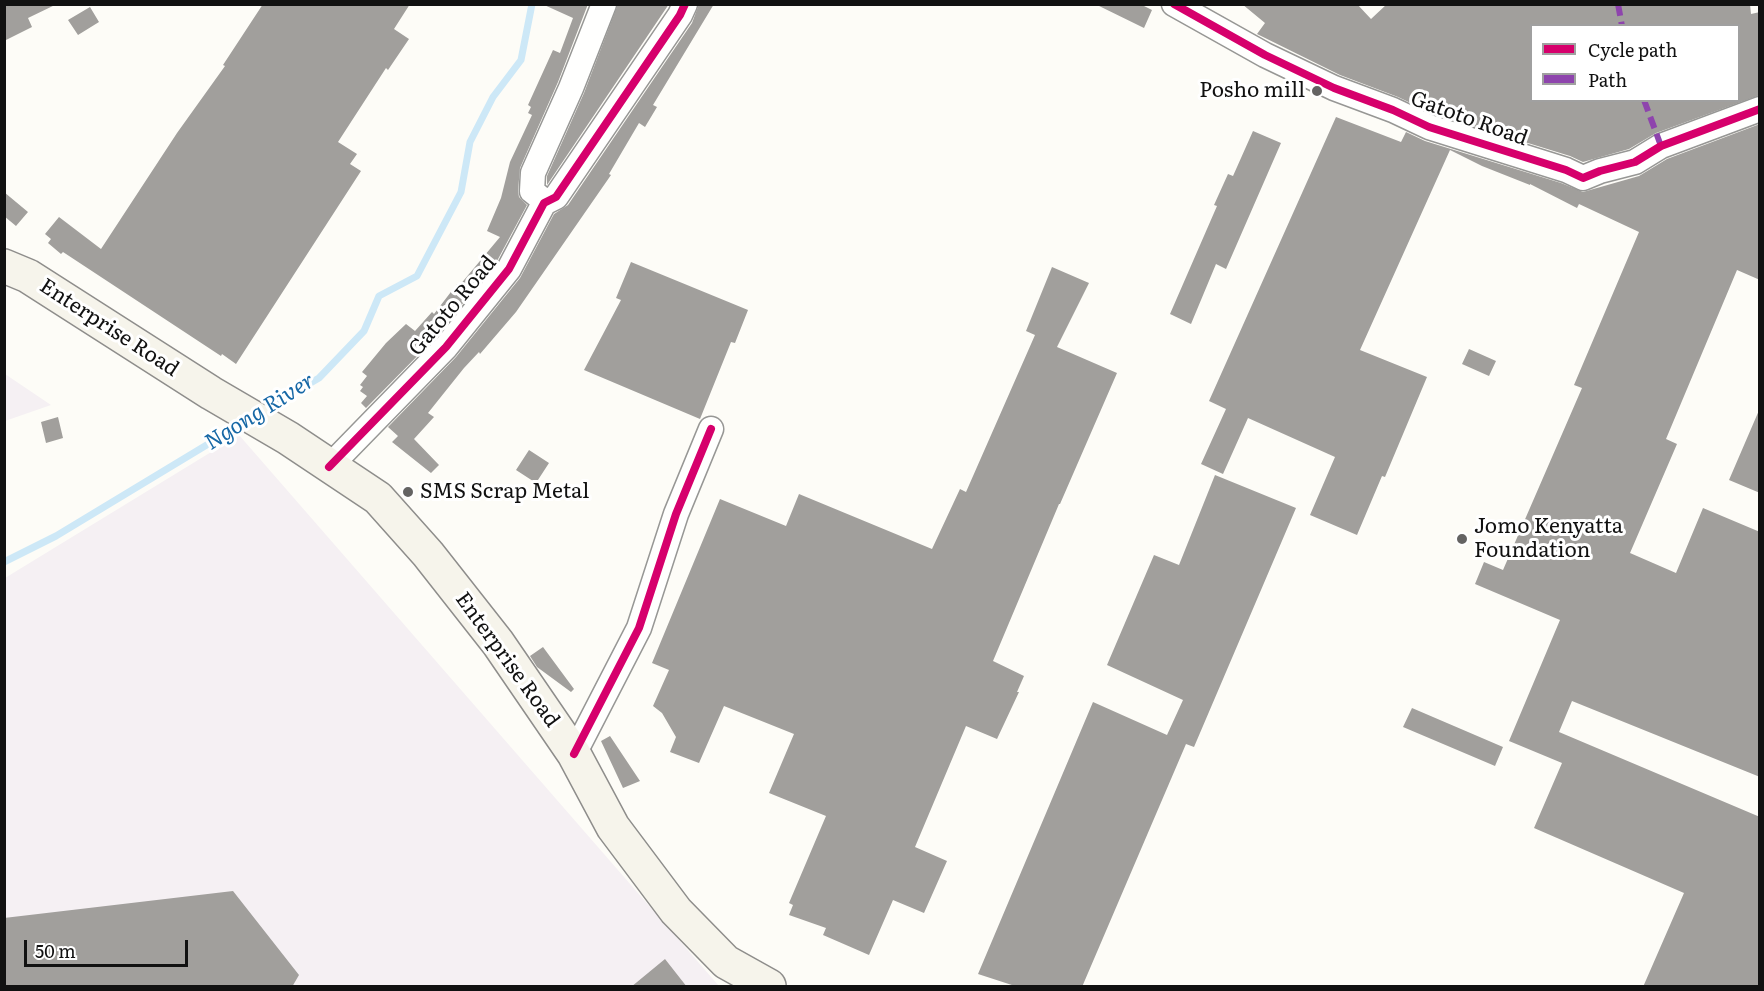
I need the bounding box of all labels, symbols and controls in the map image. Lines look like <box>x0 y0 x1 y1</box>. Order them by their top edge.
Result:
legend <box>1530 24 1740 102</box>
text: Cycle path <box>1588 36 1677 63</box>
text: Path <box>1588 66 1627 93</box>
place label: Posho mill <box>1199 78 1305 104</box>
marker: Posho mill <box>1310 84 1324 98</box>
street label: Gatoto Road <box>1407 86 1531 152</box>
street label: Gatoto Road <box>404 251 502 361</box>
street label: Enterprise Road <box>35 274 183 382</box>
water label: Ngong River <box>200 368 320 456</box>
place label: SMS Scrap Metal <box>420 479 589 505</box>
marker: SMS Scrap Metal <box>401 485 415 499</box>
place label: Jomo Kenyatta Foundation <box>1474 514 1623 564</box>
marker: Jomo Kenyatta Foundation <box>1455 532 1469 546</box>
street label: Enterprise Road <box>450 588 564 732</box>
scale bar <box>27 928 190 966</box>
text: 50 m <box>35 937 76 964</box>

